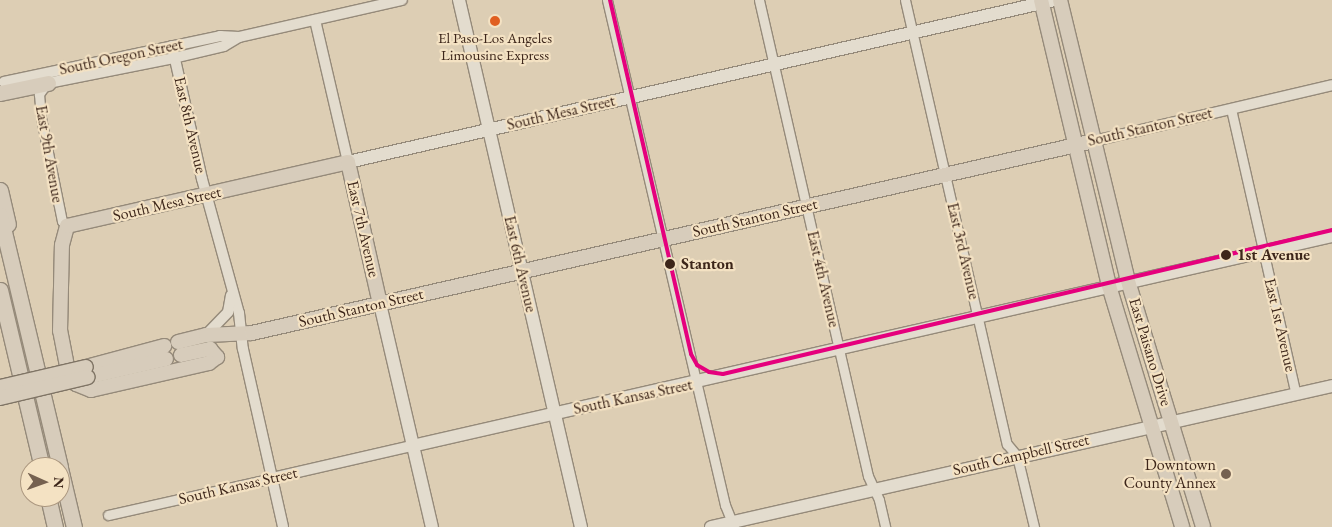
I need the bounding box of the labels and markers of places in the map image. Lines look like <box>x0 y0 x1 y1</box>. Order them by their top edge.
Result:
marker: El Paso-Los Angeles Limousine Express <box>490 16 500 26</box>
place label: El Paso-Los Angeles Limousine Express <box>438 28 552 63</box>
place label: 1st Avenue <box>1237 245 1310 265</box>
marker: 1st Avenue <box>1219 248 1233 262</box>
place label: Stanton <box>681 254 734 274</box>
marker: Stanton <box>663 257 677 271</box>
place label: Downtown County Annex <box>1124 455 1216 493</box>
marker: Downtown County Annex <box>1220 468 1232 480</box>

